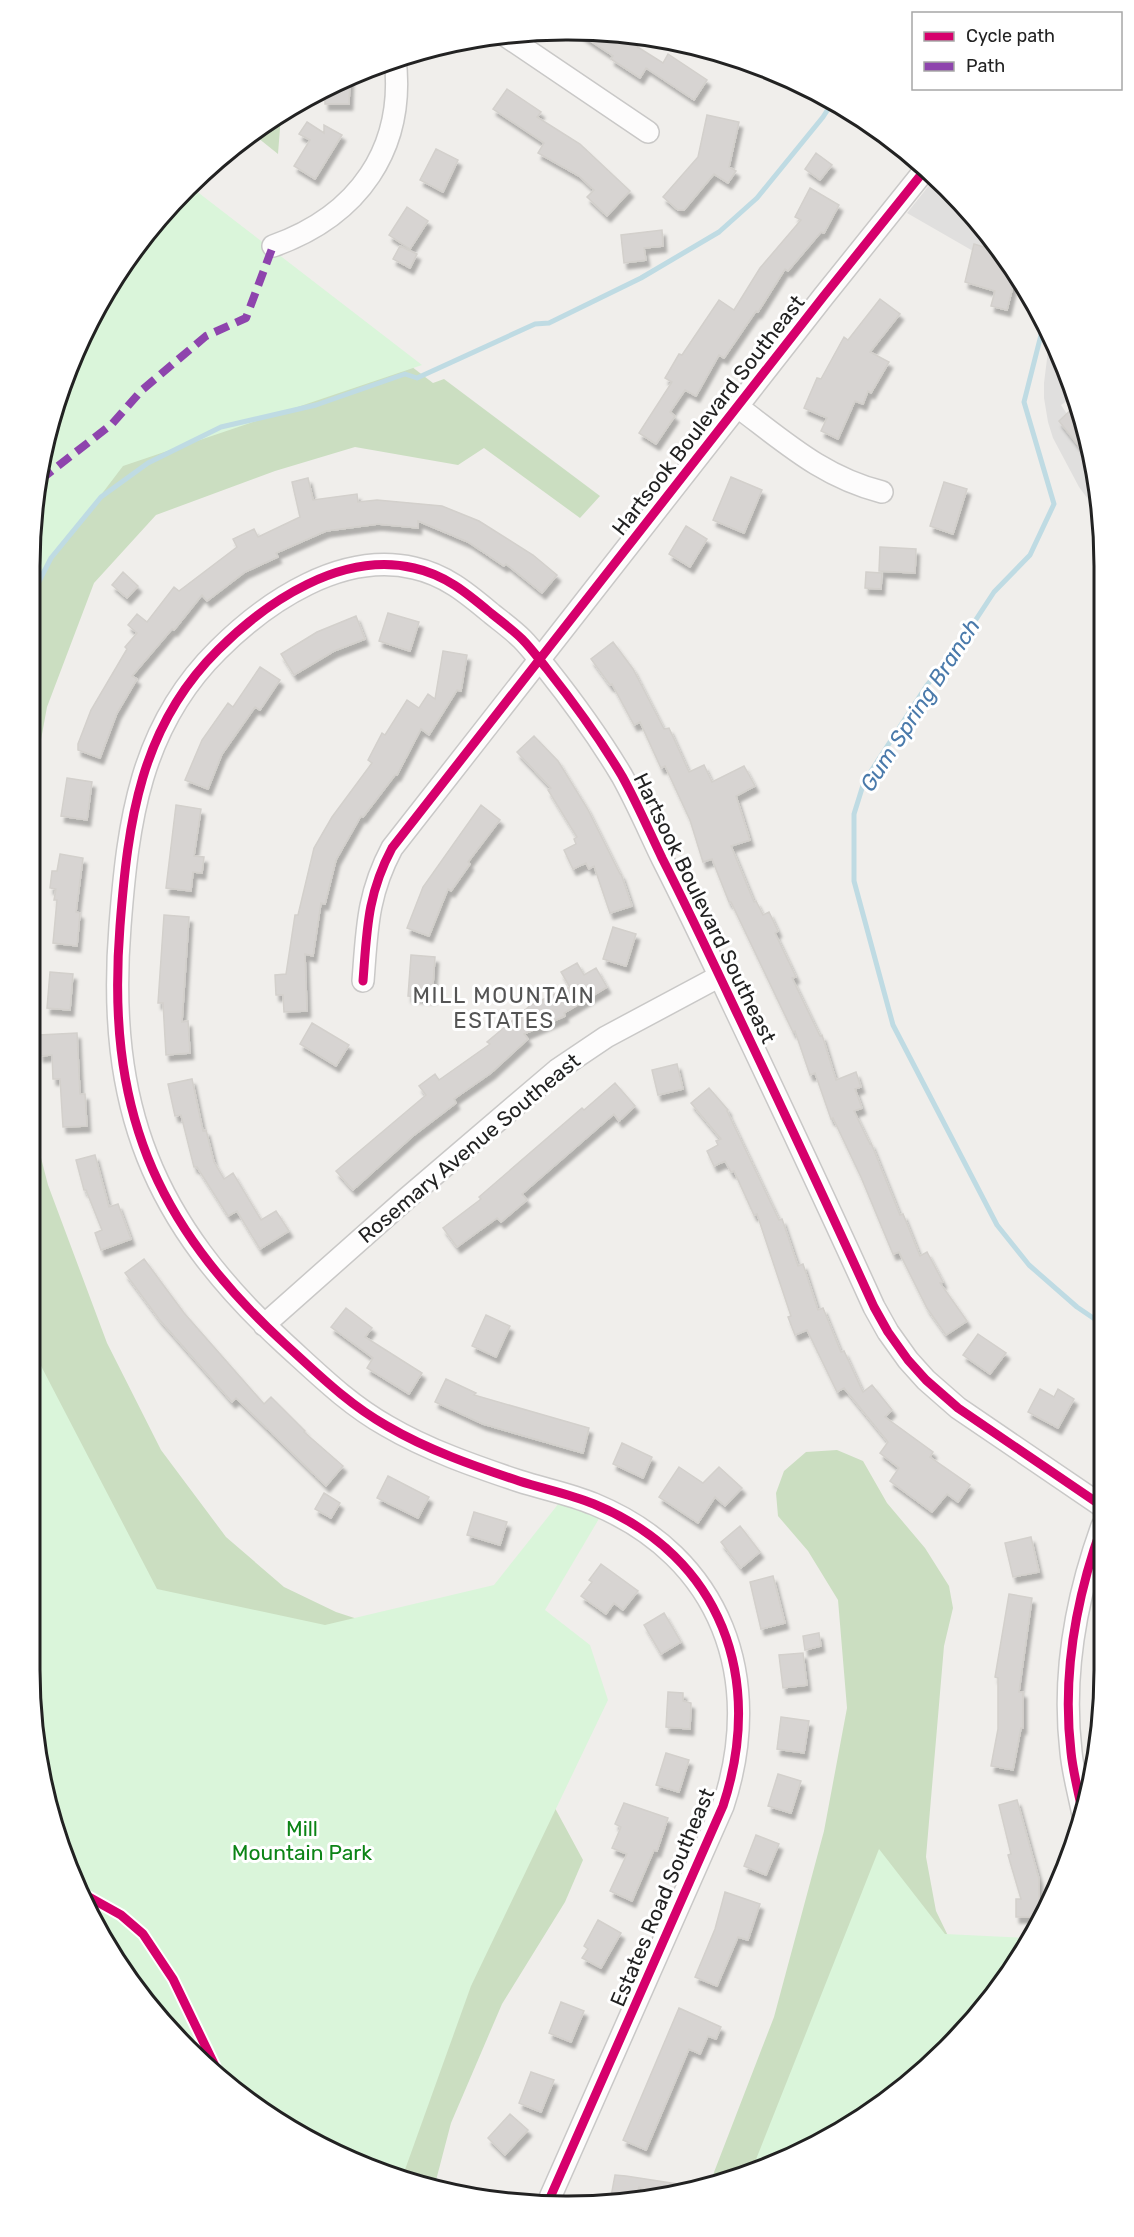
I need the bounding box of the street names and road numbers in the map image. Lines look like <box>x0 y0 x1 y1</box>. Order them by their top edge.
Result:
street label: Hartsook Boulevard Southeast <box>606 290 810 540</box>
street label: Hartsook Boulevard Southeast <box>628 769 782 1047</box>
street label: Rosemary Avenue Southeast <box>353 1048 585 1248</box>
street label: Estates Road Southeast <box>605 1784 719 2010</box>

